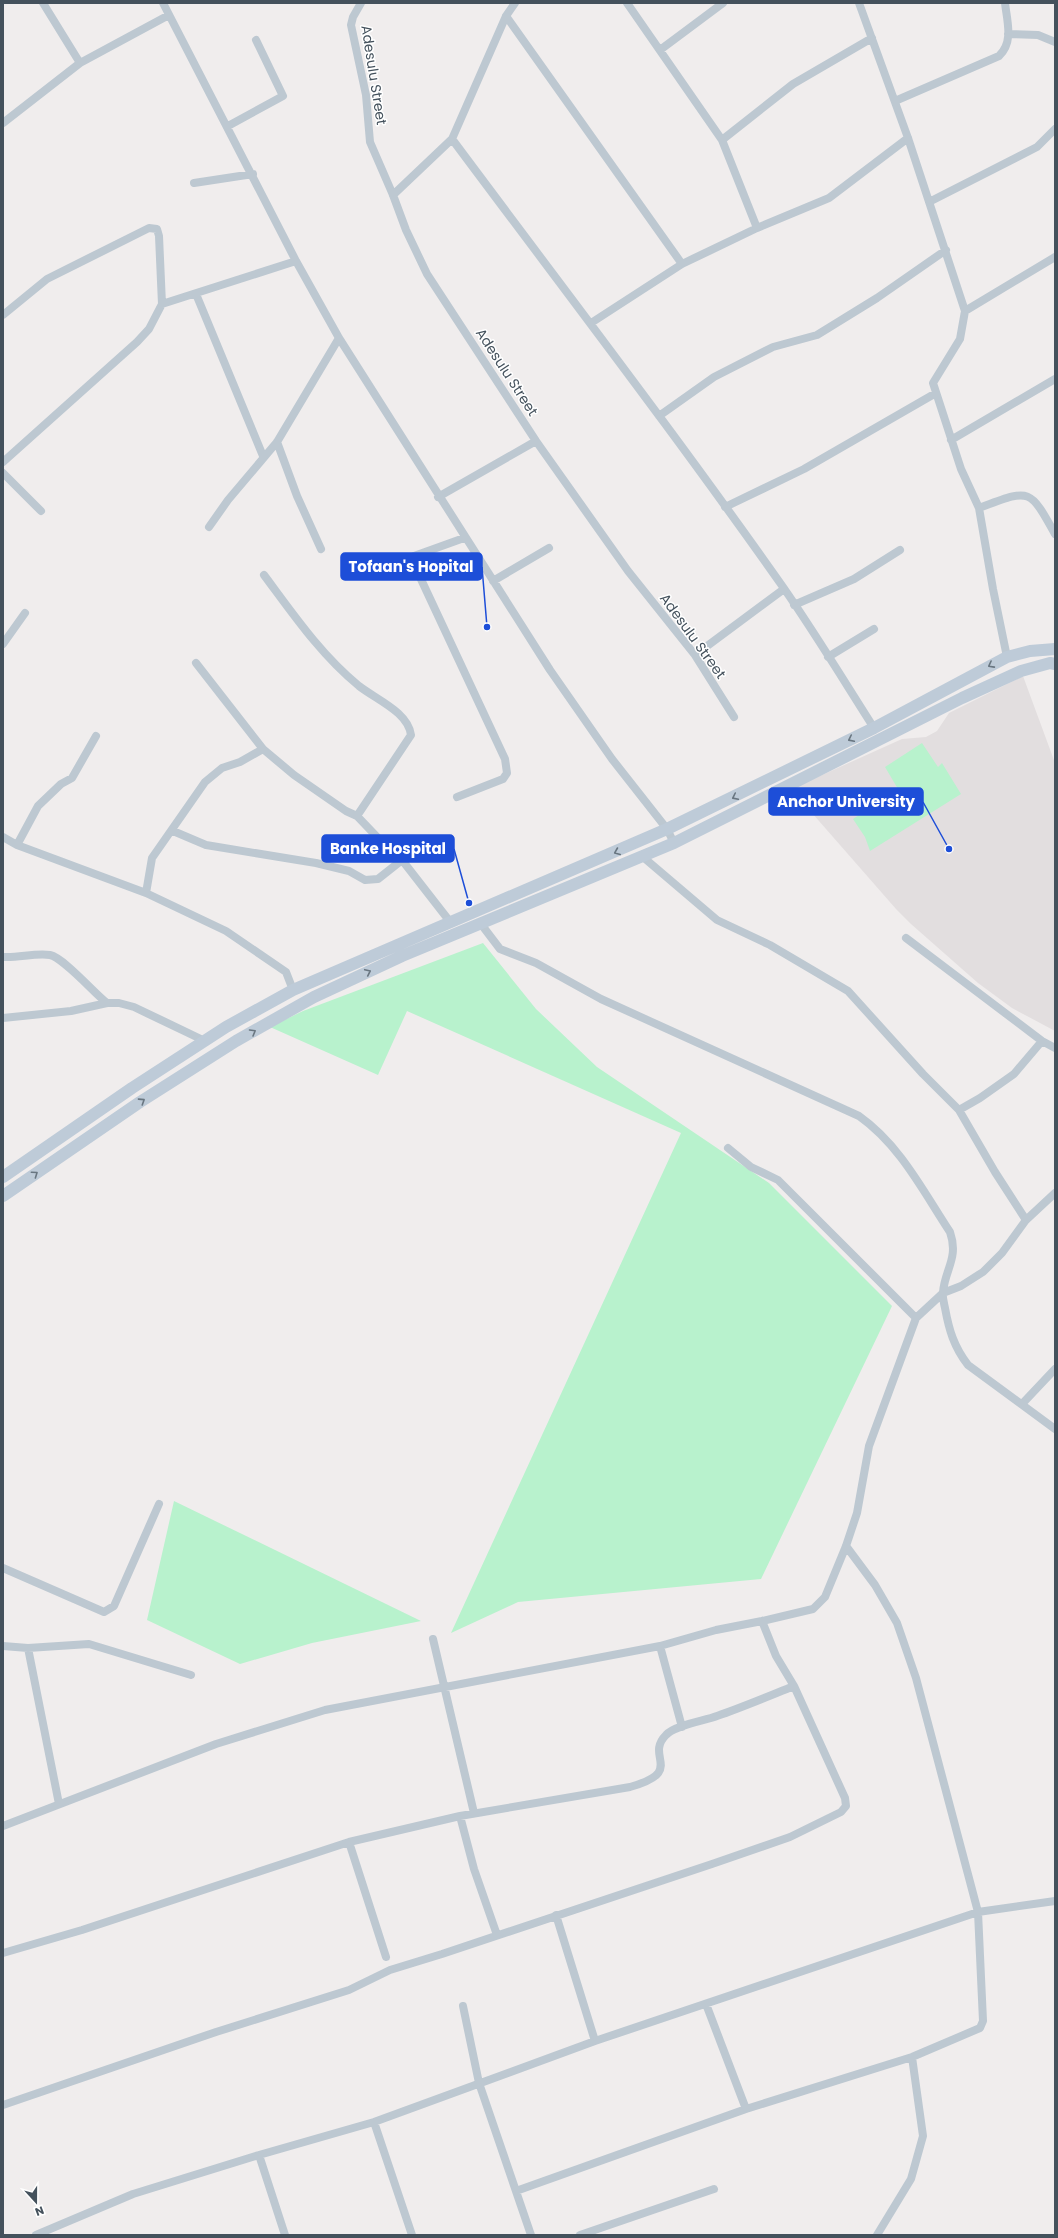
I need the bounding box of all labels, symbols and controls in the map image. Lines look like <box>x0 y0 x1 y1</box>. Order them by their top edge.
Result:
street label: Adesulu Street <box>356 24 392 126</box>
street label: Adesulu Street <box>471 324 543 420</box>
callout: Tofaan's Hopital <box>341 553 482 580</box>
text: Tofaan's Hopital <box>349 556 474 577</box>
street label: Adesulu Street <box>655 589 731 683</box>
one-way arrow <box>988 661 995 668</box>
one-way arrow <box>848 734 856 742</box>
callout: Anchor University <box>769 788 923 815</box>
text: Anchor University <box>777 791 916 812</box>
one-way arrow <box>732 792 739 800</box>
callout: Banke Hospital <box>322 835 454 862</box>
text: Banke Hospital <box>330 838 446 859</box>
one-way arrow <box>614 847 621 855</box>
one-way arrow <box>364 969 371 977</box>
one-way arrow <box>248 1029 256 1036</box>
one-way arrow <box>138 1098 145 1106</box>
one-way arrow <box>31 1171 38 1179</box>
north arrow <box>16 2182 56 2222</box>
text: N <box>33 2202 46 2220</box>

